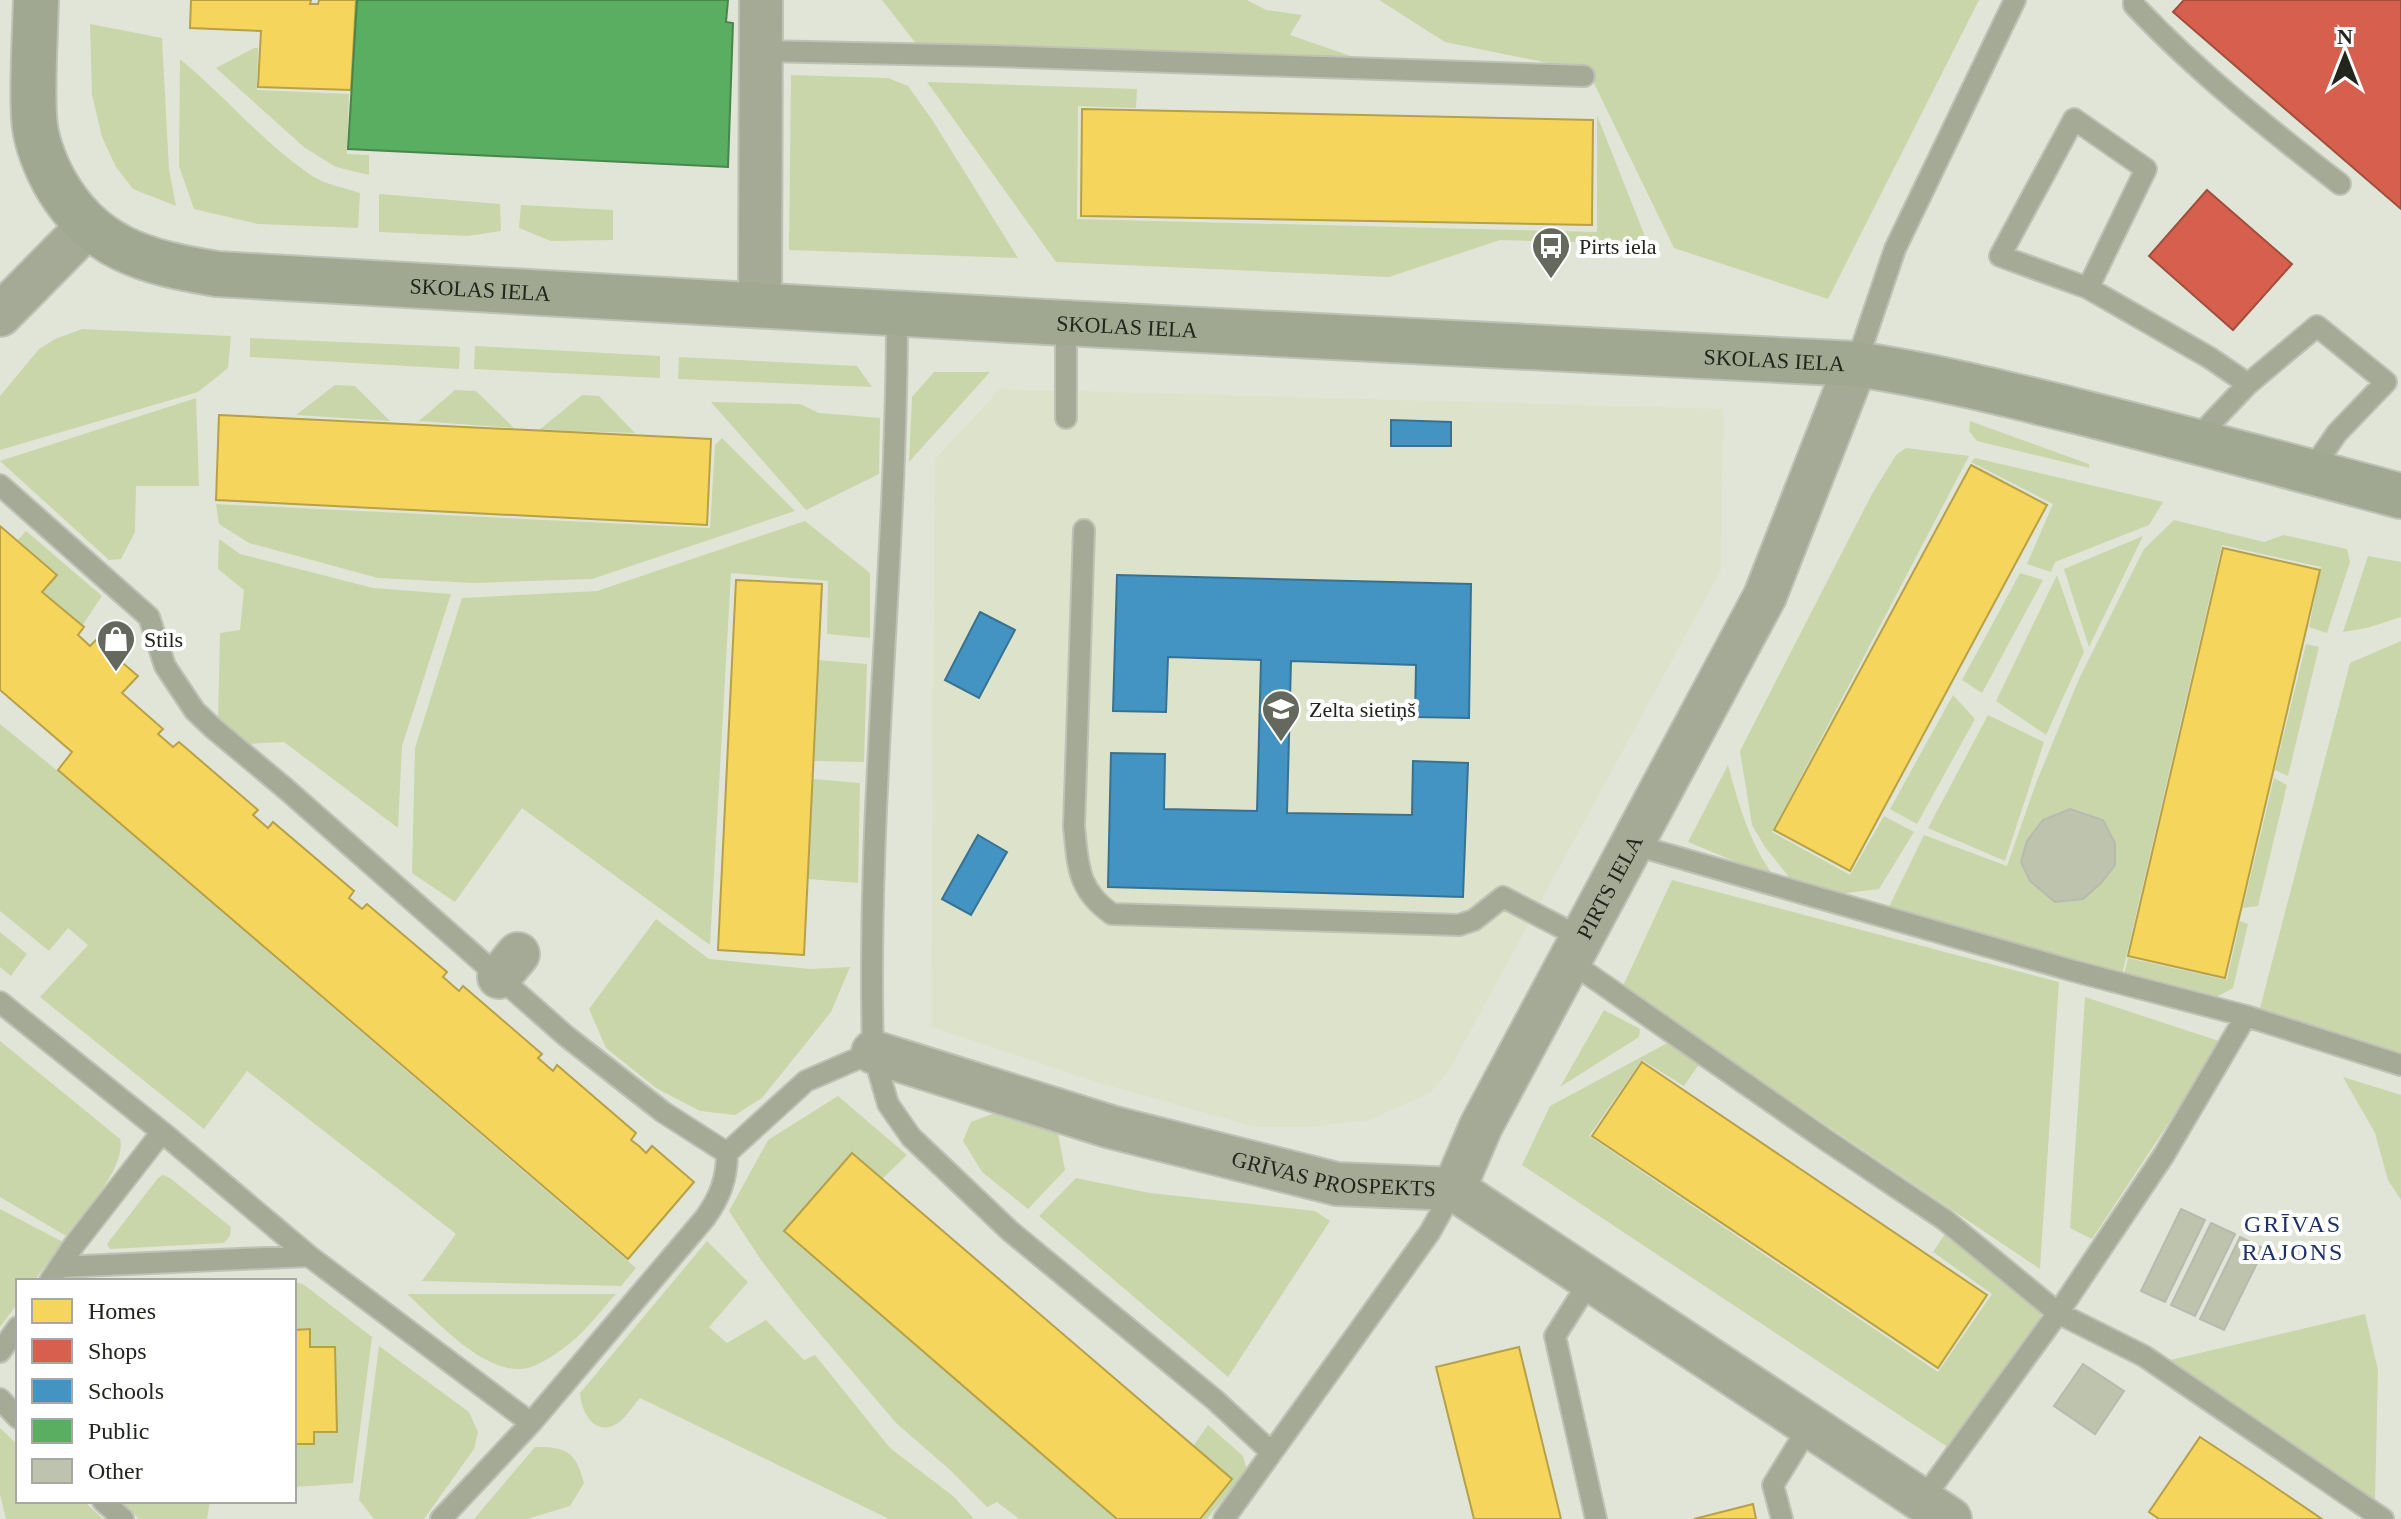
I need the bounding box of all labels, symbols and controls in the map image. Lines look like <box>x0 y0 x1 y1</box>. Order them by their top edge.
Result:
north arrow <box>2305 16 2385 96</box>
text: N <box>2337 24 2353 49</box>
bus stop icon: Pirts iela <box>1530 225 1572 280</box>
place label: Pirts iela <box>1579 234 1657 259</box>
street label: SKOLAS IELA <box>409 273 551 306</box>
street label: SKOLAS IELA <box>1056 310 1198 342</box>
street label: SKOLAS IELA <box>1703 344 1845 376</box>
shop icon: Stils <box>95 618 137 673</box>
place label: Stils <box>144 627 183 652</box>
school or university icon: Zelta sietiņš <box>1260 688 1302 743</box>
place label: Zelta sietiņš <box>1309 697 1416 722</box>
street label: PIRTS IELA <box>1571 830 1647 943</box>
street label: GRĪVAS PROSPEKTS <box>1229 1145 1436 1201</box>
district label: GRĪVAS RAJONS <box>2242 1211 2344 1265</box>
legend <box>16 1279 296 1503</box>
text: Homes <box>88 1298 156 1324</box>
text: Shops <box>88 1338 147 1364</box>
text: Schools <box>88 1378 164 1404</box>
text: Public <box>88 1418 149 1444</box>
text: Other <box>88 1458 143 1484</box>

